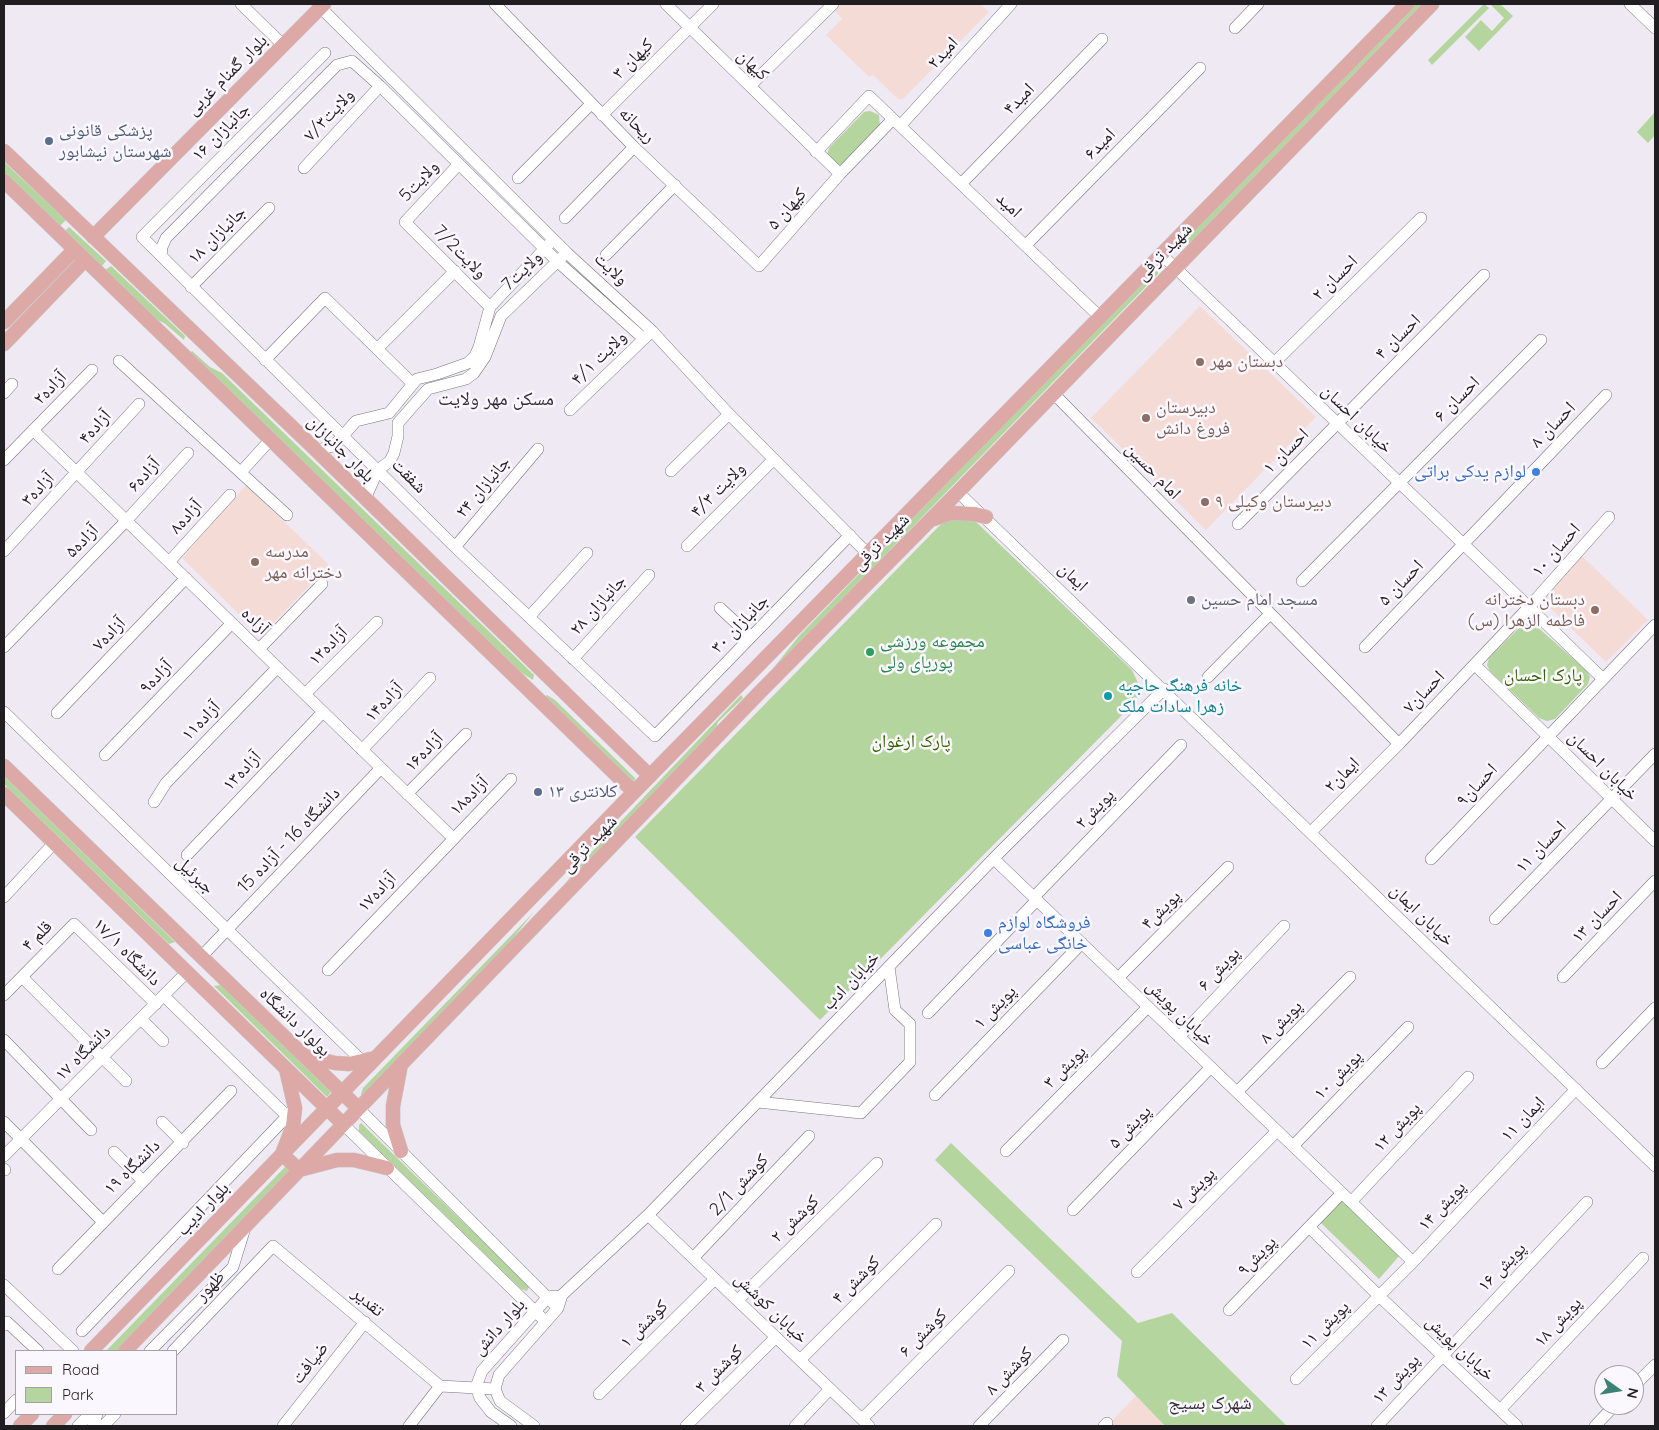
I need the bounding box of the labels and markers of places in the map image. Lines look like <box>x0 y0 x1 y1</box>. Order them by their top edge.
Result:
place label: پزشکی قانونی شهرستان نیشابور <box>59 120 172 162</box>
marker: پزشکی قانونی شهرستان نیشابور <box>43 135 55 147</box>
place label: دبستان مهر <box>1210 351 1283 373</box>
marker: دبستان مهر <box>1194 356 1206 368</box>
place label: دبیرستان فروغ دانش <box>1156 397 1230 439</box>
marker: دبیرستان فروغ دانش <box>1140 412 1152 424</box>
place label: لوازم یدکی براتی <box>1414 461 1526 483</box>
marker: لوازم یدکی براتی <box>1530 466 1542 478</box>
place label: دبیرستان وکیلی ۹ <box>1215 491 1332 513</box>
marker: دبیرستان وکیلی ۹ <box>1199 496 1211 508</box>
place label: مدرسه دخترانه مهر <box>265 541 342 584</box>
marker: مدرسه دخترانه مهر <box>249 556 261 568</box>
place label: مسجد امام حسین <box>1201 589 1318 611</box>
place label: دبستان دخترانه فاطمه الزهرا (س) <box>1468 589 1585 632</box>
marker: مسجد امام حسین <box>1185 594 1197 606</box>
marker: دبستان دخترانه فاطمه الزهرا (س) <box>1589 604 1601 616</box>
place label: مجموعه ورزشی پوریای ولی <box>880 631 985 674</box>
marker: مجموعه ورزشی پوریای ولی <box>864 646 876 658</box>
place label: خانه فرهنگ حاجیه زهرا سادات ملک <box>1118 675 1242 718</box>
marker: خانه فرهنگ حاجیه زهرا سادات ملک <box>1102 690 1114 702</box>
place label: کلانتری ۱۳ <box>548 781 617 803</box>
marker: کلانتری ۱۳ <box>532 786 544 798</box>
place label: فروشگاه لوازم خانگی عباسی <box>998 912 1090 954</box>
marker: فروشگاه لوازم خانگی عباسی <box>982 927 994 939</box>

